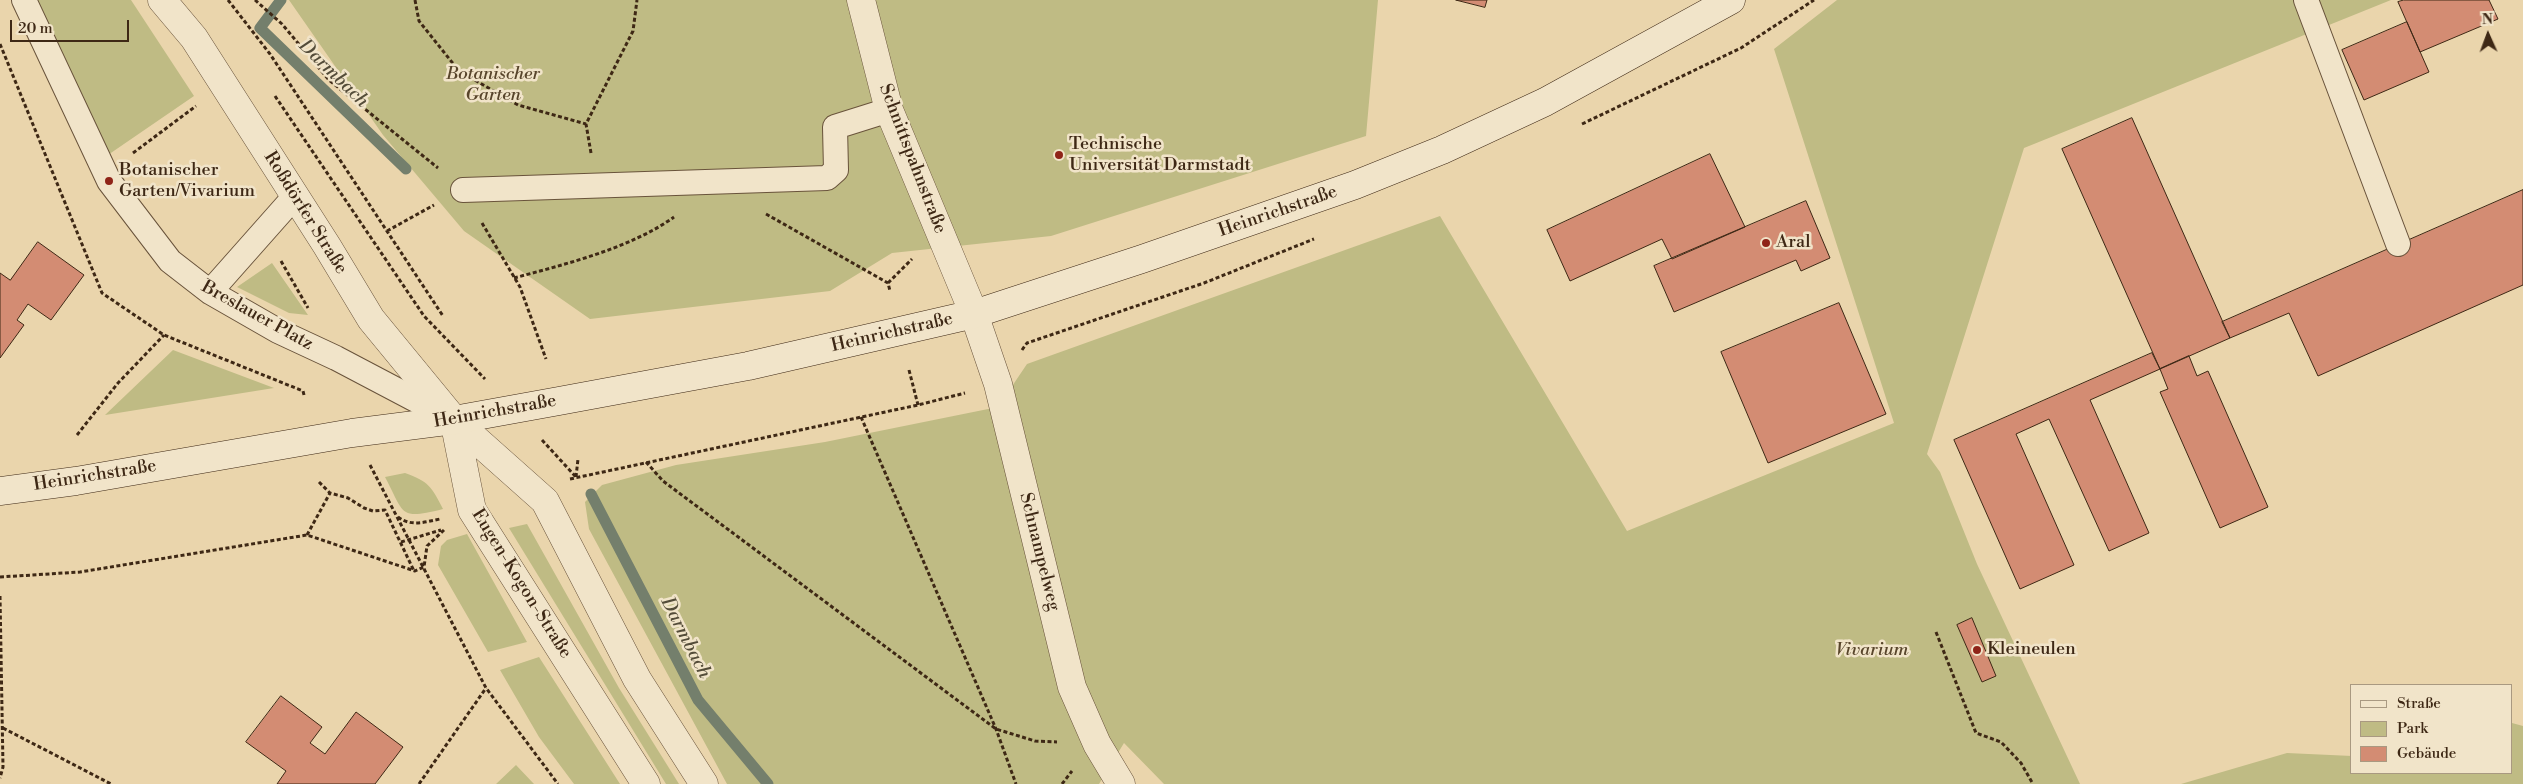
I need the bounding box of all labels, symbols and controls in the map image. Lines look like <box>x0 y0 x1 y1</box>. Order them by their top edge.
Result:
scale bar <box>12 10 131 42</box>
north arrow <box>2463 10 2513 60</box>
text: N <box>2482 11 2493 29</box>
text: 20 m <box>18 19 53 38</box>
water label: Darmbach <box>293 35 373 113</box>
park label: Botanischer Garten <box>446 64 540 106</box>
street label: Schnittspahnstraße <box>874 81 950 237</box>
place label: Technische Universität Darmstadt <box>1069 134 1251 176</box>
street label: Roßdörfer Straße <box>259 148 351 278</box>
marker: Technische Universität Darmstadt <box>1053 149 1065 161</box>
place label: Botanischer Garten/Vivarium <box>119 160 255 202</box>
marker: Botanischer Garten/Vivarium <box>103 175 115 187</box>
street label: Heinrichstraße <box>1216 182 1340 242</box>
place label: Aral <box>1776 232 1810 254</box>
marker: Aral <box>1760 237 1772 249</box>
street label: Breslauer Platz <box>197 276 317 356</box>
street label: Heinrichstraße <box>829 308 955 358</box>
street label: Heinrichstraße <box>432 391 558 433</box>
street label: Heinrichstraße <box>32 456 158 496</box>
street label: Schnampelweg <box>1014 491 1064 613</box>
street label: Eugen-Kogon-Straße <box>466 505 576 663</box>
water label: Darmbach <box>655 593 715 683</box>
place label: Kleineulen <box>1987 639 2076 661</box>
park label: Vivarium <box>1836 640 1908 662</box>
marker: Kleineulen <box>1971 644 1983 656</box>
legend <box>2350 684 2513 774</box>
text: Straße <box>2397 694 2441 713</box>
text: Park <box>2397 719 2428 738</box>
text: Gebäude <box>2397 744 2456 763</box>

